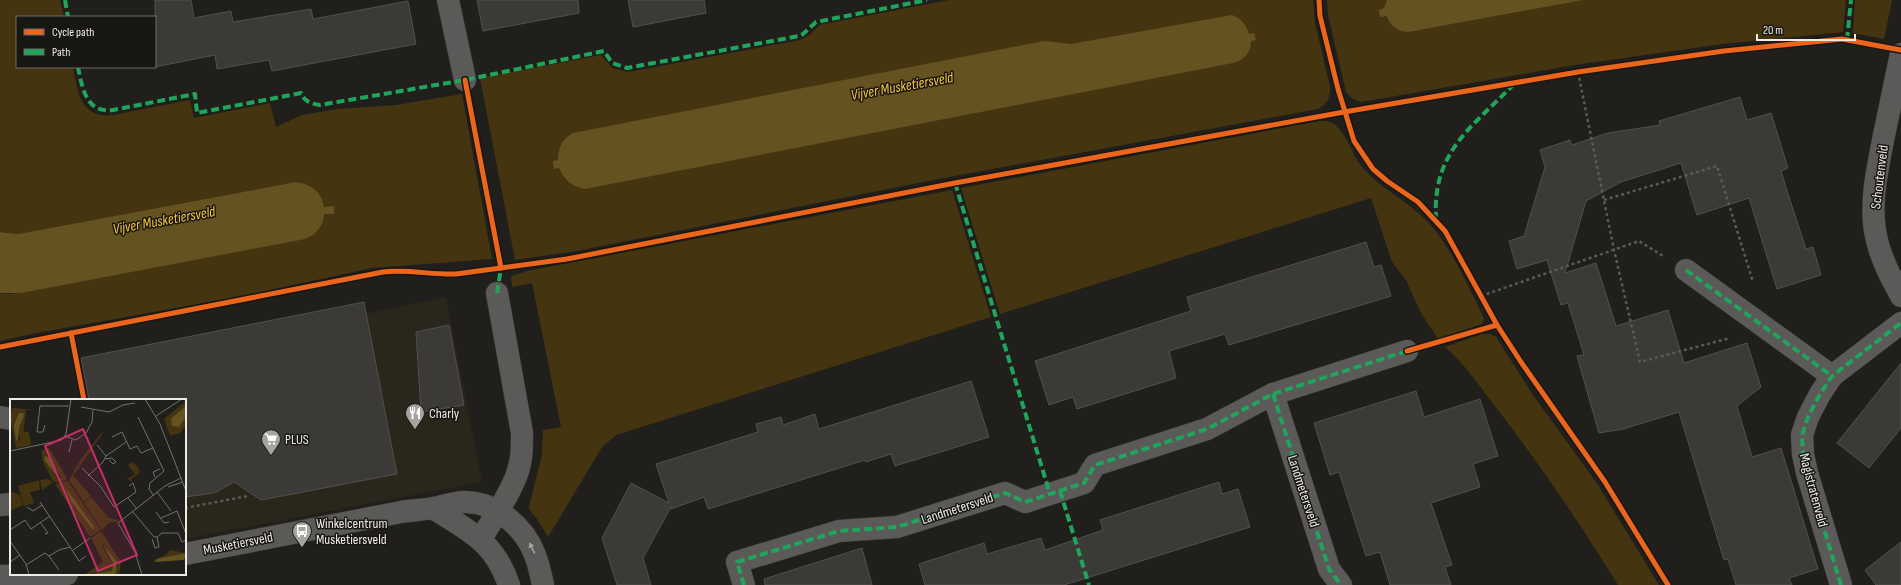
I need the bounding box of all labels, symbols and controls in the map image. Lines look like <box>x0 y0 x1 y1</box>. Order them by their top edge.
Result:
legend <box>16 16 156 68</box>
scale bar <box>1757 16 1855 42</box>
text: 20 m <box>1763 23 1783 38</box>
text: Cycle path <box>52 25 94 40</box>
text: Path <box>52 45 70 60</box>
water label: Vijver Musketiersveld <box>849 68 956 105</box>
street label: Schoutenveld <box>1867 144 1892 210</box>
water label: Vijver Musketiersveld <box>111 202 218 239</box>
inset map <box>10 399 186 575</box>
restaurant icon: Charly <box>404 402 426 430</box>
place label: Charly <box>429 405 460 422</box>
supermarket icon: PLUS <box>260 428 282 456</box>
place label: PLUS <box>285 431 309 448</box>
street label: Magistratenveld <box>1796 451 1832 529</box>
street label: Landmetersveld <box>1284 453 1323 530</box>
street label: Landmetersveld <box>919 489 996 528</box>
place label: Winkelcentrum Musketiersveld <box>316 515 387 548</box>
bus stop icon: Winkelcentrum Musketiersveld <box>291 520 313 548</box>
street label: Musketiersveld <box>202 528 275 559</box>
one-way arrow <box>528 542 535 554</box>

